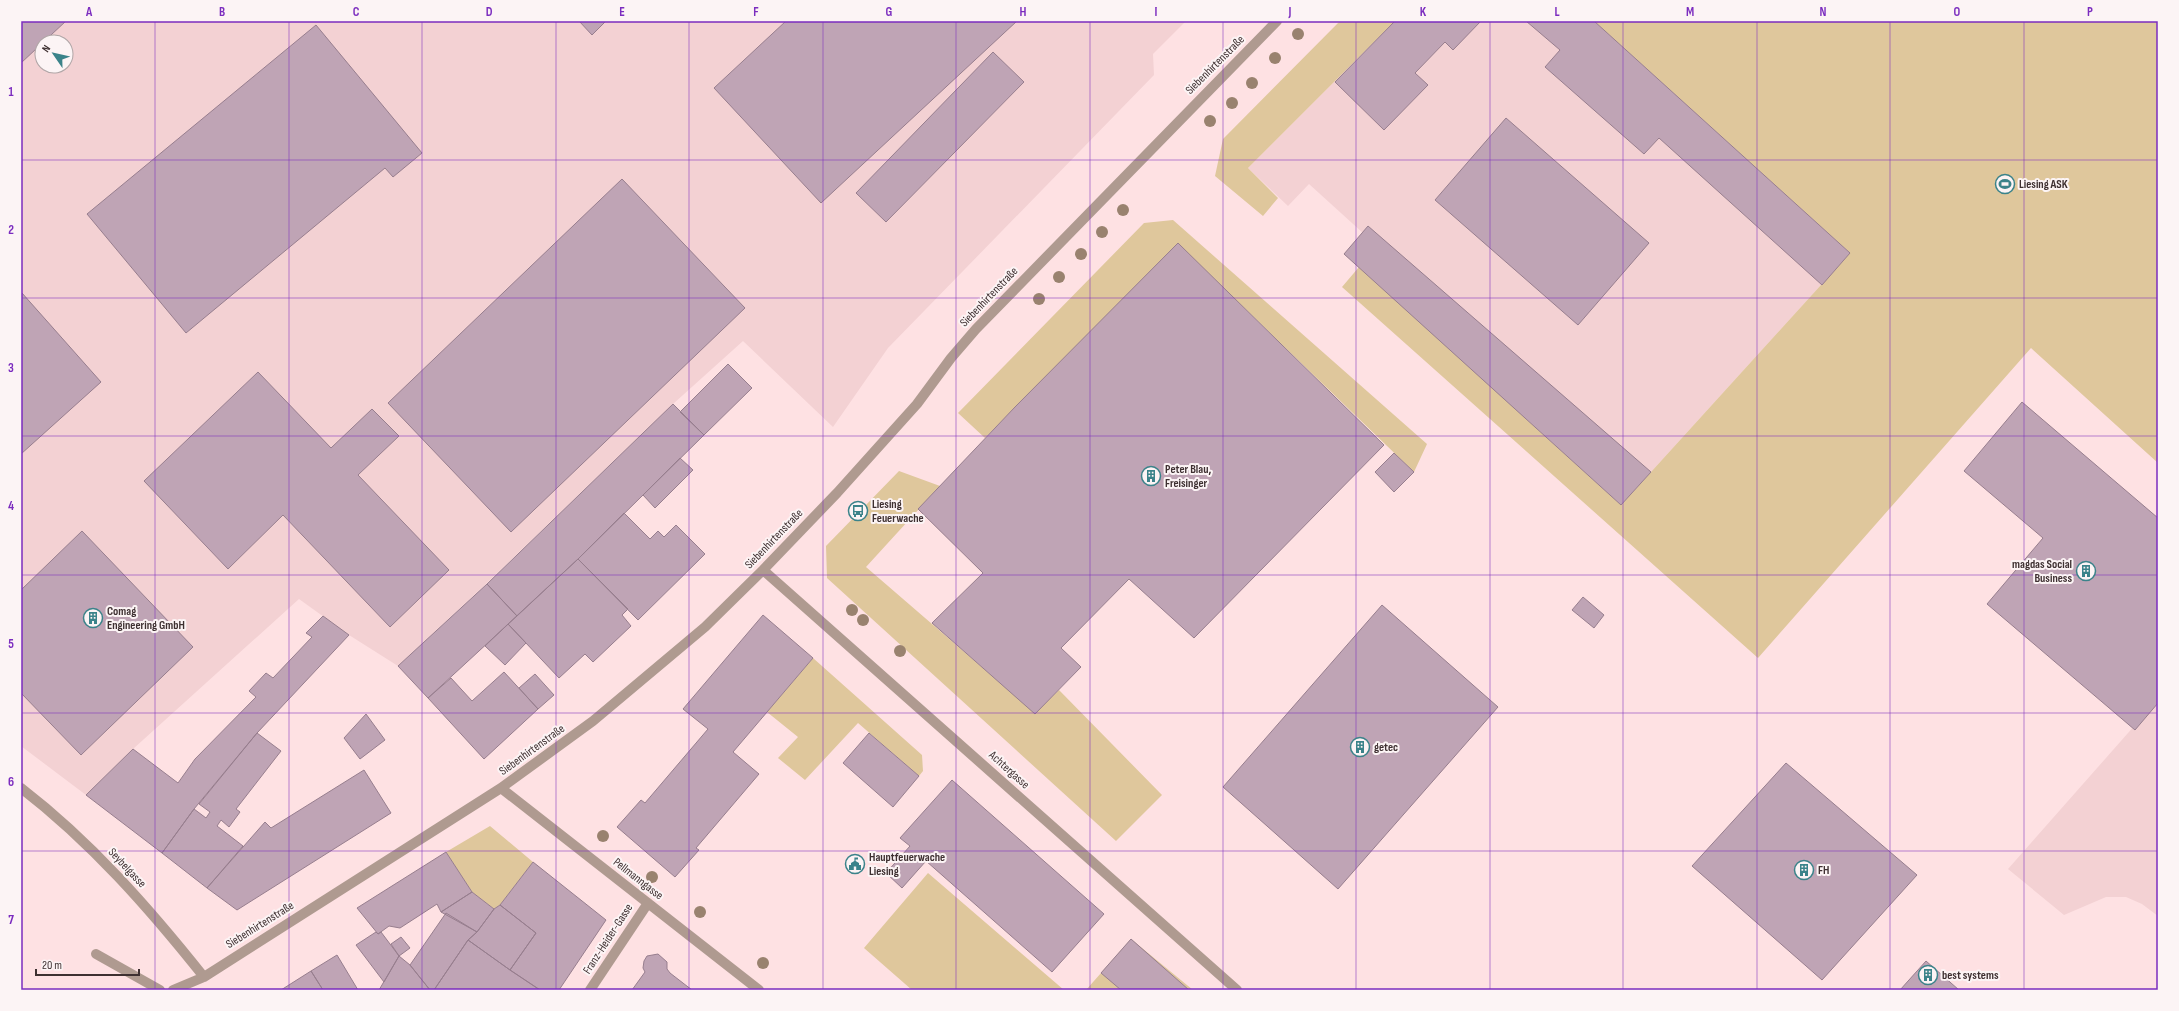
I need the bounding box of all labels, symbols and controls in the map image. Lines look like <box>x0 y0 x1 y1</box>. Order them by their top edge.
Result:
text: A <box>85 4 93 20</box>
text: B <box>219 4 225 20</box>
text: C <box>353 4 360 20</box>
text: D <box>486 4 493 20</box>
text: E <box>619 4 625 20</box>
text: F <box>753 4 759 20</box>
text: G <box>886 4 893 20</box>
text: H <box>1020 4 1027 20</box>
text: I <box>1155 4 1158 20</box>
text: J <box>1288 4 1292 20</box>
text: K <box>1420 4 1427 20</box>
text: L <box>1554 4 1560 20</box>
text: M <box>1686 4 1694 20</box>
text: N <box>1820 4 1827 20</box>
text: O <box>1954 4 1961 20</box>
text: P <box>2087 4 2093 20</box>
street label: Siebenhirtenstraße <box>1182 32 1248 98</box>
north arrow <box>34 34 74 74</box>
text: N <box>39 43 53 55</box>
text: 1 <box>8 84 14 100</box>
sports icon: Liesing ASK <box>1994 173 2016 195</box>
place label: Liesing ASK <box>2019 177 2068 192</box>
text: 2 <box>8 222 14 238</box>
street label: Siebenhirtenstraße <box>957 264 1021 330</box>
text: 3 <box>8 360 14 376</box>
place label: Peter Blau, Freisinger <box>1165 462 1211 491</box>
building icon: Peter Blau, Freisinger <box>1140 465 1162 487</box>
place label: Liesing Feuerwache <box>872 497 924 526</box>
text: 4 <box>8 498 14 514</box>
bus stop icon: Liesing Feuerwache <box>847 500 869 522</box>
street label: Siebenhirtenstraße <box>742 506 806 572</box>
place label: magdas Social Business <box>2012 557 2072 586</box>
building icon: magdas Social Business <box>2075 560 2097 582</box>
place label: Comag Engineering GmbH <box>107 604 185 633</box>
building icon: Comag Engineering GmbH <box>82 607 104 629</box>
text: 5 <box>8 636 14 652</box>
street label: Siebenhirtenstraße <box>496 721 568 779</box>
building icon: getec <box>1349 736 1371 758</box>
place label: getec <box>1374 740 1398 755</box>
street label: Achtergasse <box>985 747 1032 792</box>
text: 6 <box>8 774 14 790</box>
street label: Seybelgasse <box>105 845 149 891</box>
place label: Hauptfeuerwache Liesing <box>869 850 945 879</box>
public building icon: Hauptfeuerwache Liesing <box>844 853 866 875</box>
street label: Pellmanngasse <box>610 855 666 903</box>
building icon: FH <box>1793 859 1815 881</box>
place label: FH <box>1818 863 1829 878</box>
street label: Siebenhirtenstraße <box>223 898 297 952</box>
street label: Franz-Heider-Gasse <box>580 901 636 977</box>
text: 7 <box>8 912 14 928</box>
scale bar <box>36 951 139 977</box>
text: 20 m <box>42 958 62 973</box>
building icon: best systems <box>1917 964 1939 986</box>
place label: best systems <box>1942 968 1999 983</box>

